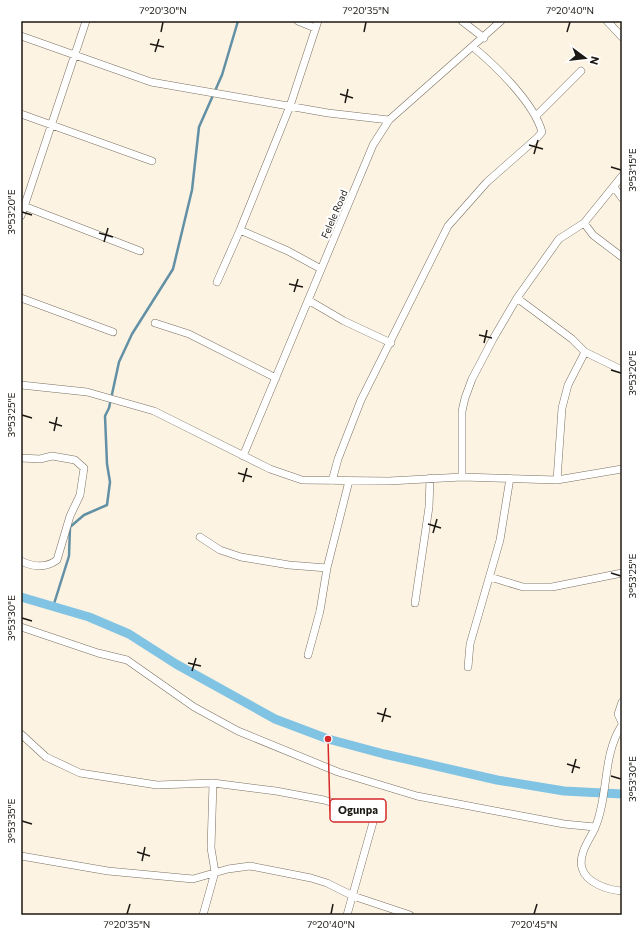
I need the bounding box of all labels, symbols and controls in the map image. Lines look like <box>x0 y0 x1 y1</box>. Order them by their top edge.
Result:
text: 7°20'30"N <box>139 4 187 16</box>
text: 7°20'35"N <box>343 4 389 16</box>
text: 7°20'40"N <box>546 4 594 16</box>
north arrow <box>565 38 605 78</box>
text: N <box>588 55 602 66</box>
text: 3°53'15"E <box>626 148 638 192</box>
street label: Felele Road <box>318 188 350 240</box>
text: 3°53'20"E <box>5 189 17 235</box>
text: 3°53'20"E <box>626 350 638 396</box>
text: 3°53'25"E <box>5 393 17 437</box>
text: 3°53'25"E <box>626 554 638 598</box>
text: 3°53'30"E <box>5 595 17 641</box>
text: 3°53'30"E <box>626 756 638 802</box>
text: 3°53'35"E <box>5 798 17 843</box>
callout: Ogunpa <box>330 799 386 822</box>
text: Ogunpa <box>338 803 378 816</box>
text: 7°20'35"N <box>104 918 150 930</box>
text: 7°20'40"N <box>307 918 355 930</box>
text: 7°20'45"N <box>510 918 558 930</box>

